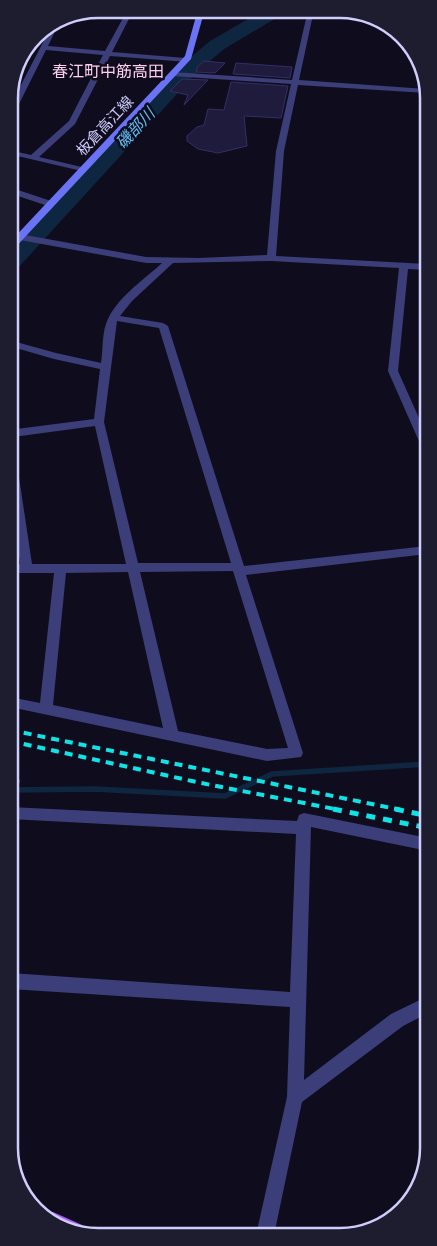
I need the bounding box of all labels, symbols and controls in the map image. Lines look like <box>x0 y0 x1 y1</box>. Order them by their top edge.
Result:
district label: 春江町中筋高田 <box>52 62 164 81</box>
street label: 板倉高江線 <box>73 92 137 160</box>
water label: 磯部川 <box>112 103 160 152</box>

